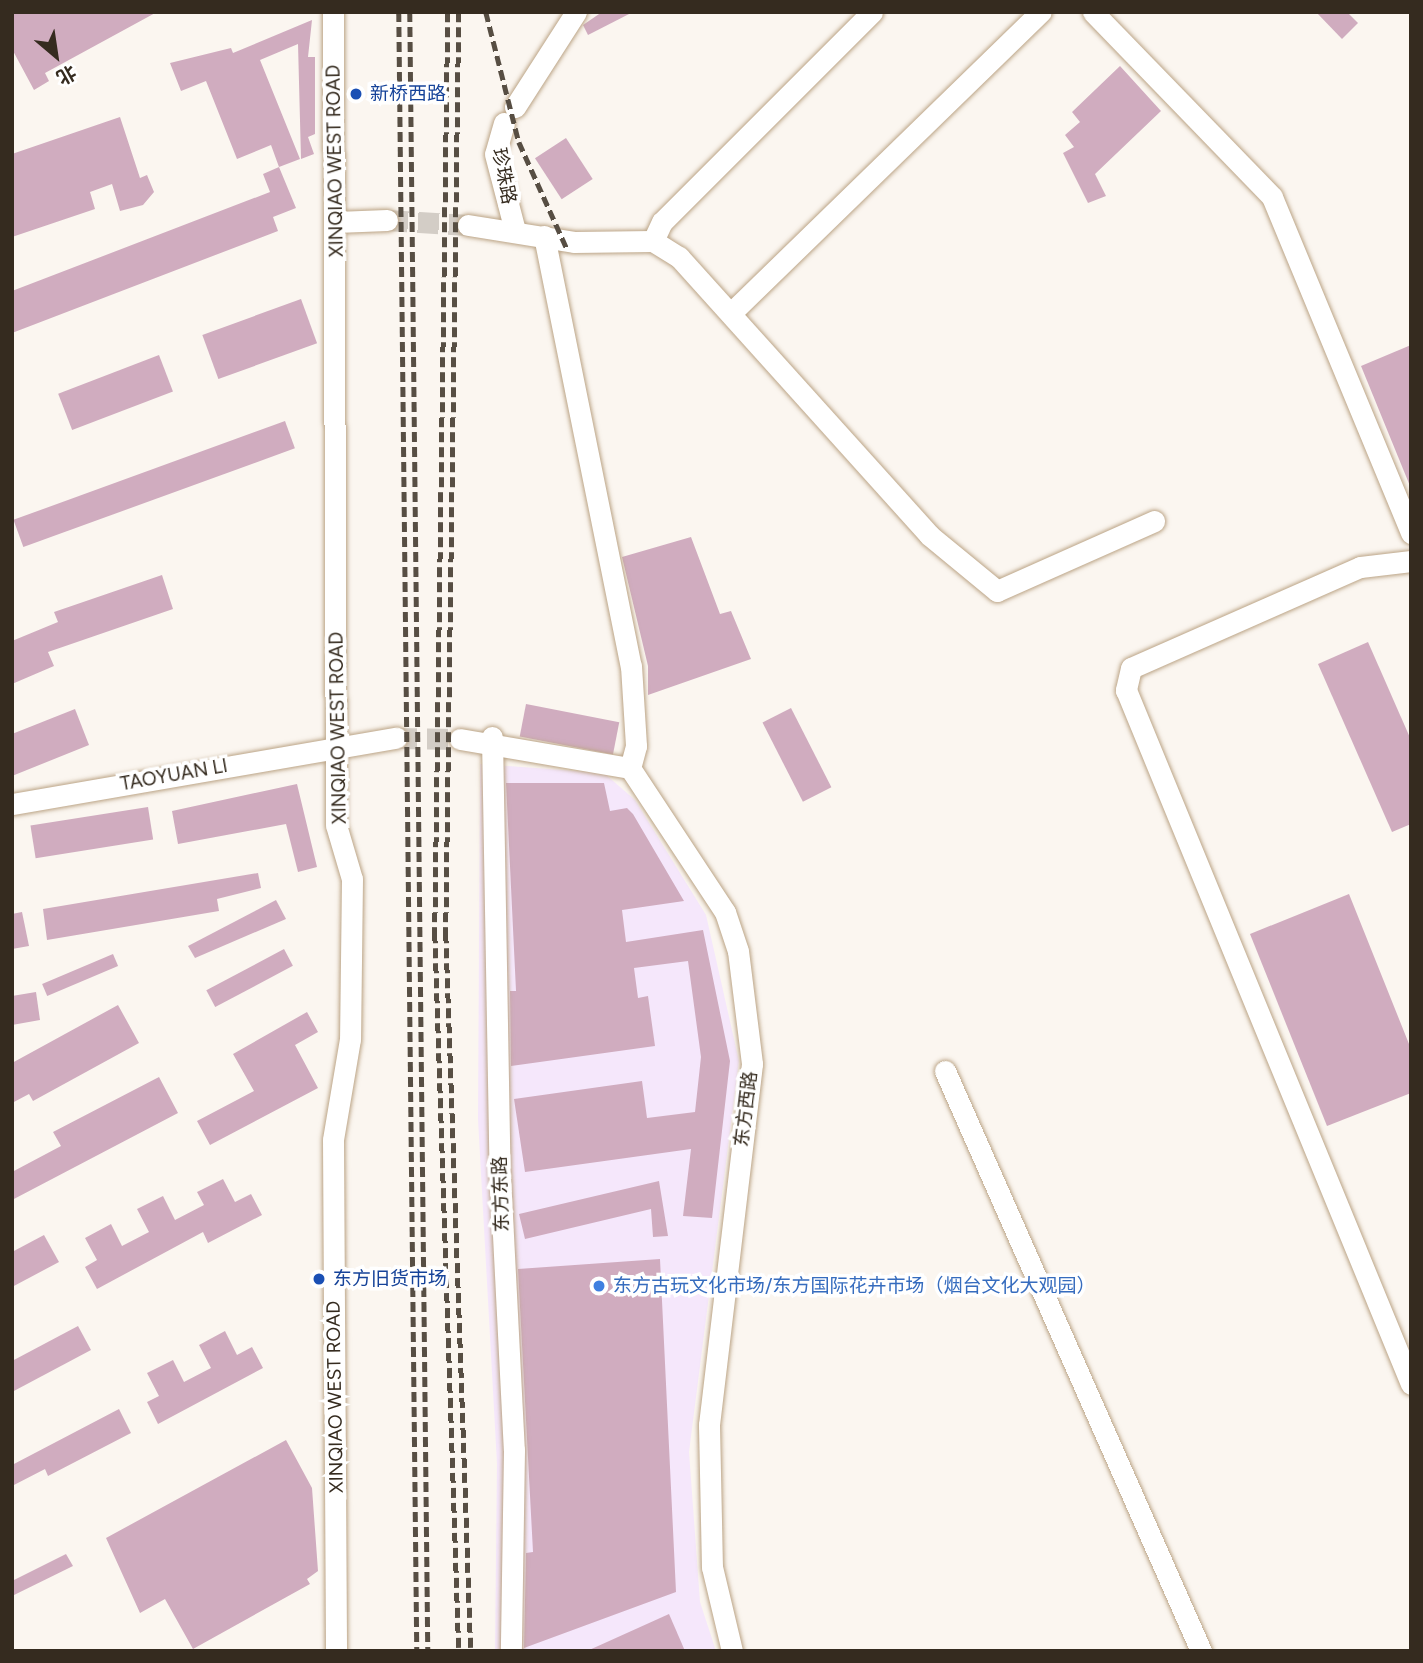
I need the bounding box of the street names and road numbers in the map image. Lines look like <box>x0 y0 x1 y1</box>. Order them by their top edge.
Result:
street label: XINQIAO WEST ROAD <box>322 65 348 257</box>
street label: 珍珠路 <box>487 146 521 206</box>
street label: XINQIAO WEST ROAD <box>325 632 351 824</box>
street label: TAOYUAN LI <box>119 754 229 796</box>
street label: 东方西路 <box>730 1070 762 1148</box>
street label: 东方东路 <box>488 1156 514 1232</box>
street label: XINQIAO WEST ROAD <box>322 1301 348 1493</box>

